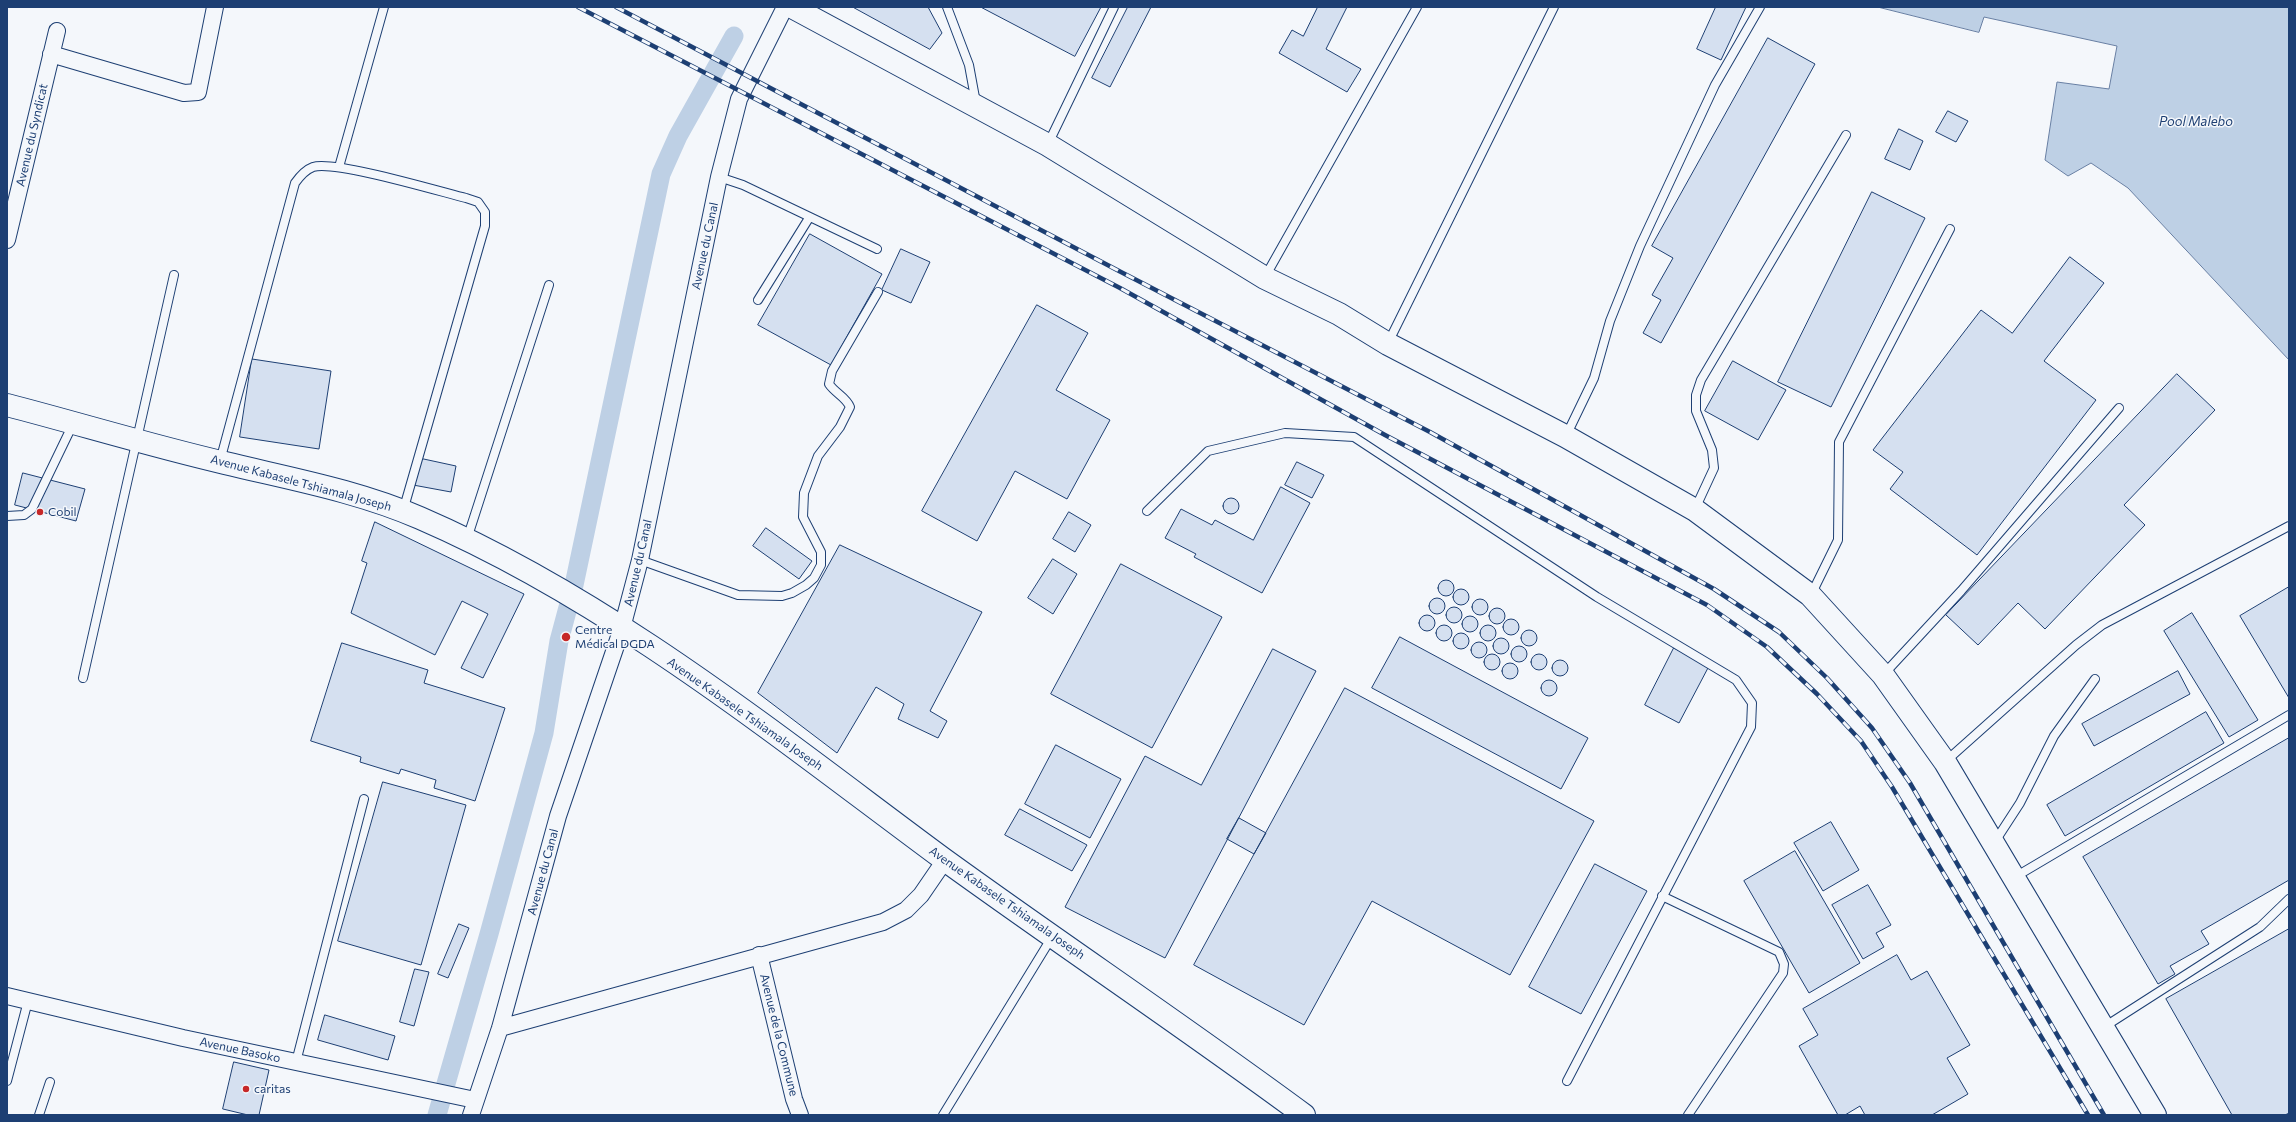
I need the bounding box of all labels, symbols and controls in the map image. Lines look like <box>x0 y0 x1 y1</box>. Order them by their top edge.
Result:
street label: Avenue du Syndicat <box>13 82 51 188</box>
water label: Pool Malebo <box>2159 114 2233 130</box>
street label: Avenue du Canal <box>689 201 721 291</box>
street label: Avenue Kabasele Tshiamala Joseph <box>209 452 393 514</box>
place label: Cobil <box>48 505 77 519</box>
marker: Cobil <box>35 507 45 517</box>
street label: Avenue du Canal <box>621 518 655 608</box>
place label: Centre Médical DGDA <box>575 623 655 651</box>
marker: Centre Médical DGDA <box>560 631 572 643</box>
street label: Avenue Kabasele Tshiamala Joseph <box>664 655 826 773</box>
street label: Avenue du Canal <box>525 827 561 917</box>
street label: Avenue Kabasele Tshiamala Joseph <box>926 844 1088 962</box>
street label: Avenue de la Commune <box>757 972 801 1098</box>
street label: Avenue Basoko <box>198 1034 282 1066</box>
place label: caritas <box>254 1082 291 1096</box>
marker: caritas <box>241 1084 251 1094</box>

